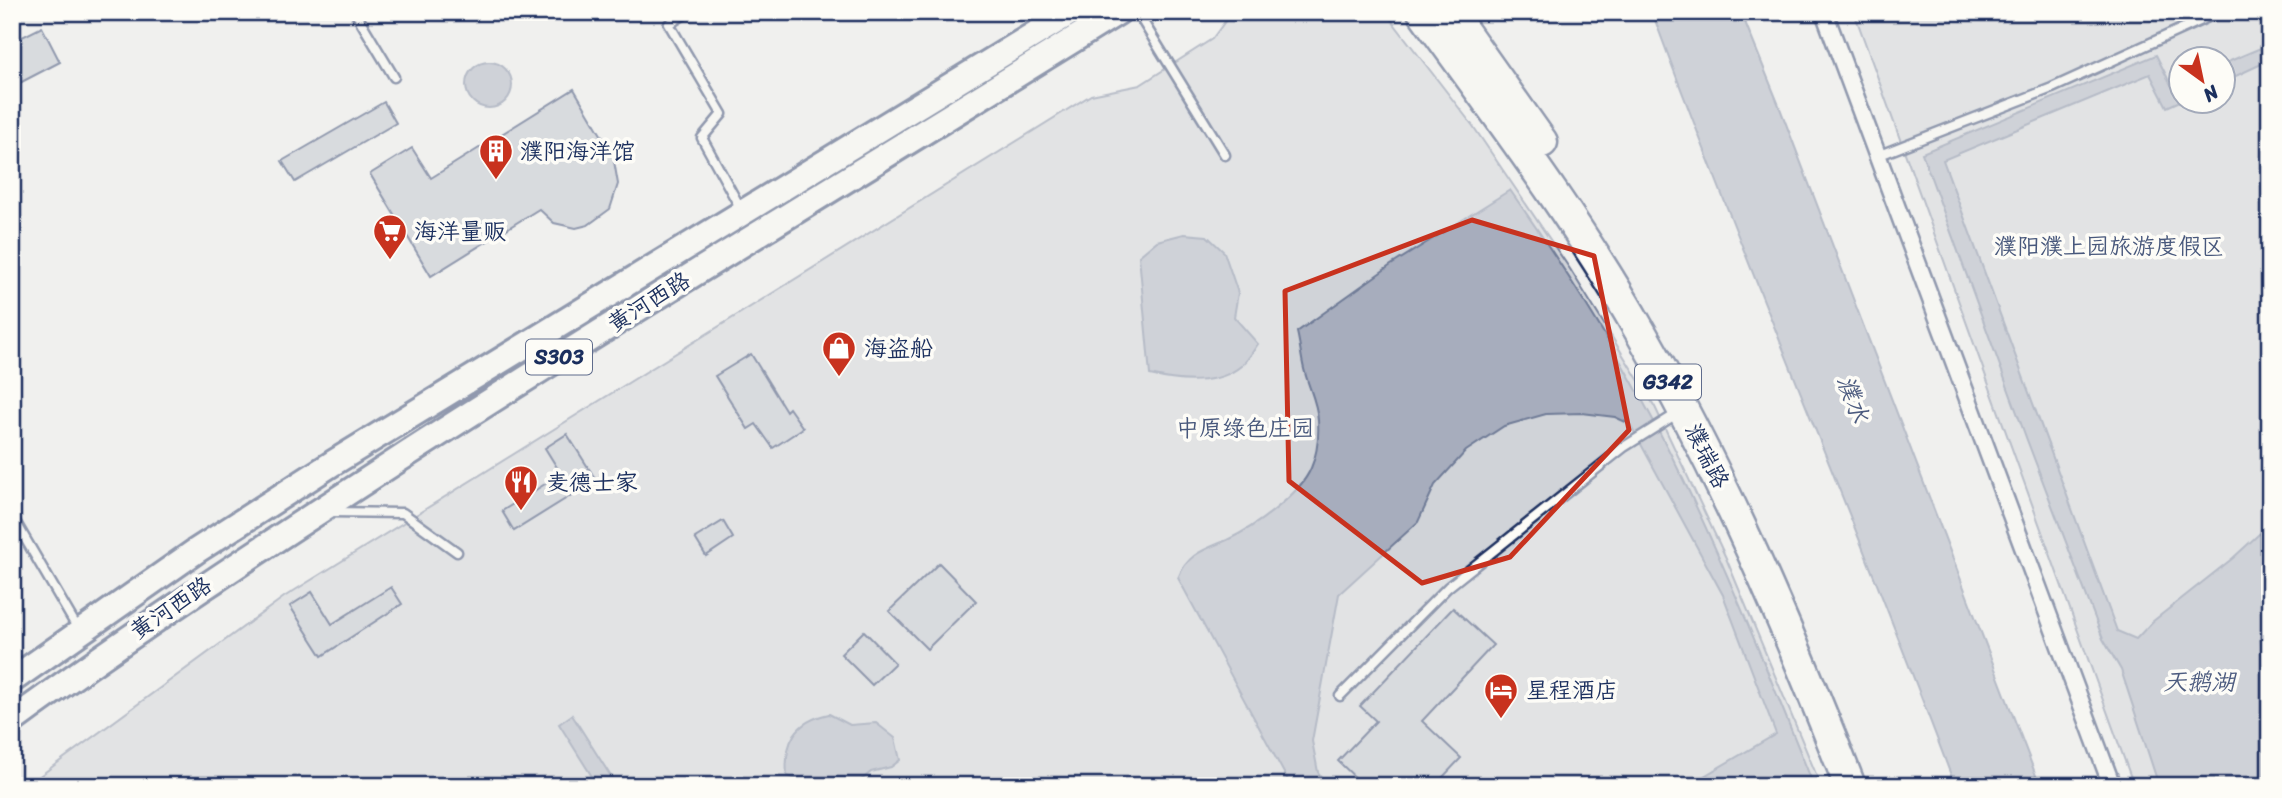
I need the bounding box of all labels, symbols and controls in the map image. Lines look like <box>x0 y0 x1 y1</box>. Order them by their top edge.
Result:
north arrow <box>2166 46 2236 116</box>
text: N <box>2196 76 2226 112</box>
place label: 濮阳海洋馆 <box>520 131 635 172</box>
building icon: 濮阳海洋馆 <box>477 132 515 181</box>
place label: 海洋量贩 <box>414 211 506 252</box>
supermarket icon: 海洋量贩 <box>371 212 409 261</box>
park label: 濮阳濮上园旅游度假区 <box>1994 226 2224 267</box>
street label: 黄河西路 <box>599 260 699 344</box>
place label: 海盗船 <box>864 328 933 369</box>
shop icon: 海盗船 <box>820 329 858 378</box>
road number: S303 <box>526 340 592 374</box>
road number: G342 <box>1635 364 1701 400</box>
water label: 濮水 <box>1825 369 1882 430</box>
park label: 中原绿色庄园 <box>1176 408 1314 449</box>
street label: 濮瑞路 <box>1673 416 1741 496</box>
place label: 麦德士家 <box>546 462 638 503</box>
restaurant icon: 麦德士家 <box>502 463 540 512</box>
street label: 黄河西路 <box>121 565 221 651</box>
water label: 天鹅湖 <box>2163 661 2238 703</box>
place label: 星程酒店 <box>1526 670 1618 711</box>
hotel icon: 星程酒店 <box>1482 671 1520 720</box>

